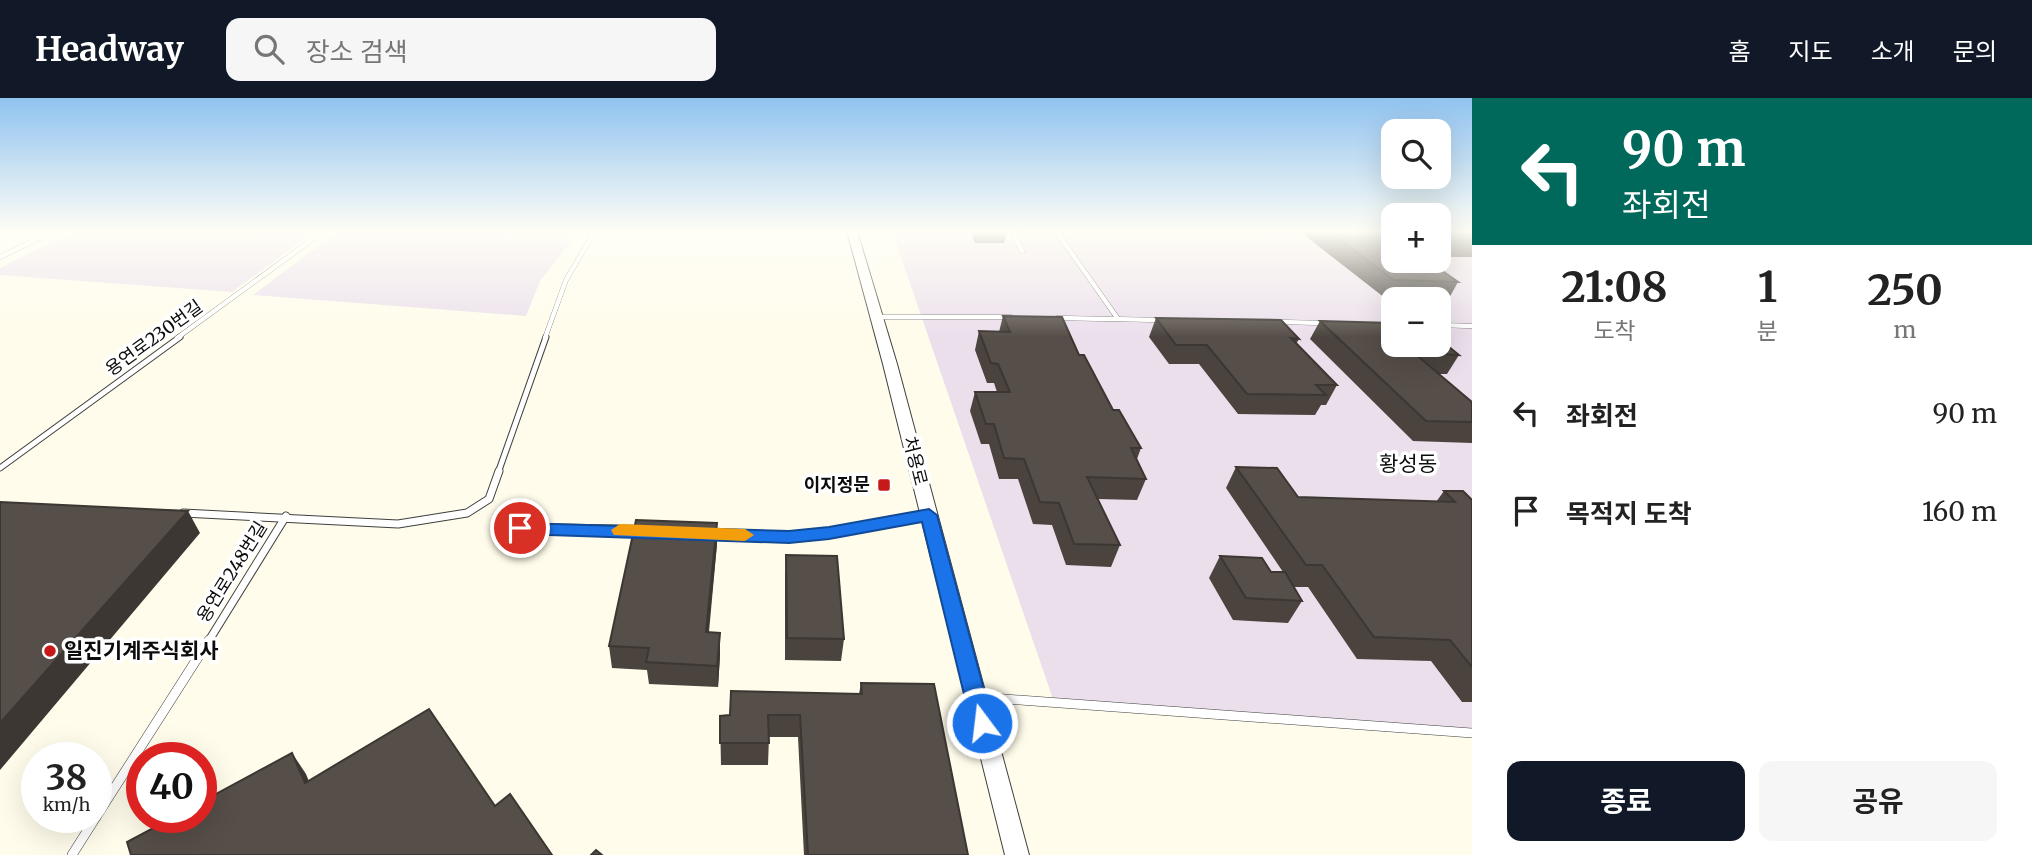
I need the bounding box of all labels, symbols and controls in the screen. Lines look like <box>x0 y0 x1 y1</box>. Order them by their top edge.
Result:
search box <box>226 18 716 81</box>
text: Headway <box>35 29 184 70</box>
icon: search <box>250 30 288 68</box>
text: 장소 검색 <box>306 35 408 68</box>
text: 홈 <box>1728 36 1750 67</box>
text: 지도 <box>1788 36 1833 67</box>
text: 소개 <box>1871 36 1915 67</box>
text: 문의 <box>1953 36 1997 67</box>
text: 90 m <box>1622 118 1746 179</box>
map controls <box>1381 119 1451 357</box>
button: search <box>1381 119 1451 189</box>
icon: left <box>1507 126 1598 217</box>
text: 좌회전 <box>1622 185 1710 225</box>
button: + <box>1381 203 1451 273</box>
text: 21:08 <box>1561 261 1668 313</box>
text: 1 <box>1758 261 1777 313</box>
text: 250 <box>1867 264 1943 316</box>
button: − <box>1381 287 1451 357</box>
street label: 용연로230번길 <box>101 295 207 381</box>
text: m <box>1894 315 1916 344</box>
text: 도착 <box>1593 316 1636 345</box>
text: 분 <box>1757 316 1778 345</box>
icon: left <box>1507 394 1545 432</box>
text: 90 m <box>1933 397 1997 430</box>
text: 좌회전 <box>1566 399 1638 432</box>
street label: 처용로 <box>898 434 933 488</box>
district label: 황성동 <box>1379 450 1437 477</box>
place label: 이지정문 <box>804 473 870 496</box>
marker: 이지정문 <box>876 477 892 493</box>
icon: arrive <box>1507 492 1545 530</box>
text: 160 m <box>1922 495 1997 528</box>
text: 목적지 도착 <box>1566 497 1692 530</box>
pin <box>490 498 550 558</box>
icon: arrive <box>501 509 539 547</box>
street label: 용연로248번길 <box>191 517 272 626</box>
place label: 일진기계주식회사 <box>64 637 219 664</box>
marker: 일진기계주식회사 <box>42 643 58 659</box>
position arrow <box>945 686 1019 760</box>
speed limit sign: 40 <box>126 742 217 833</box>
text: 38 <box>46 756 87 800</box>
button: 종료 <box>1507 761 1745 841</box>
button: 공유 <box>1759 761 1997 841</box>
text: km/h <box>43 793 90 816</box>

